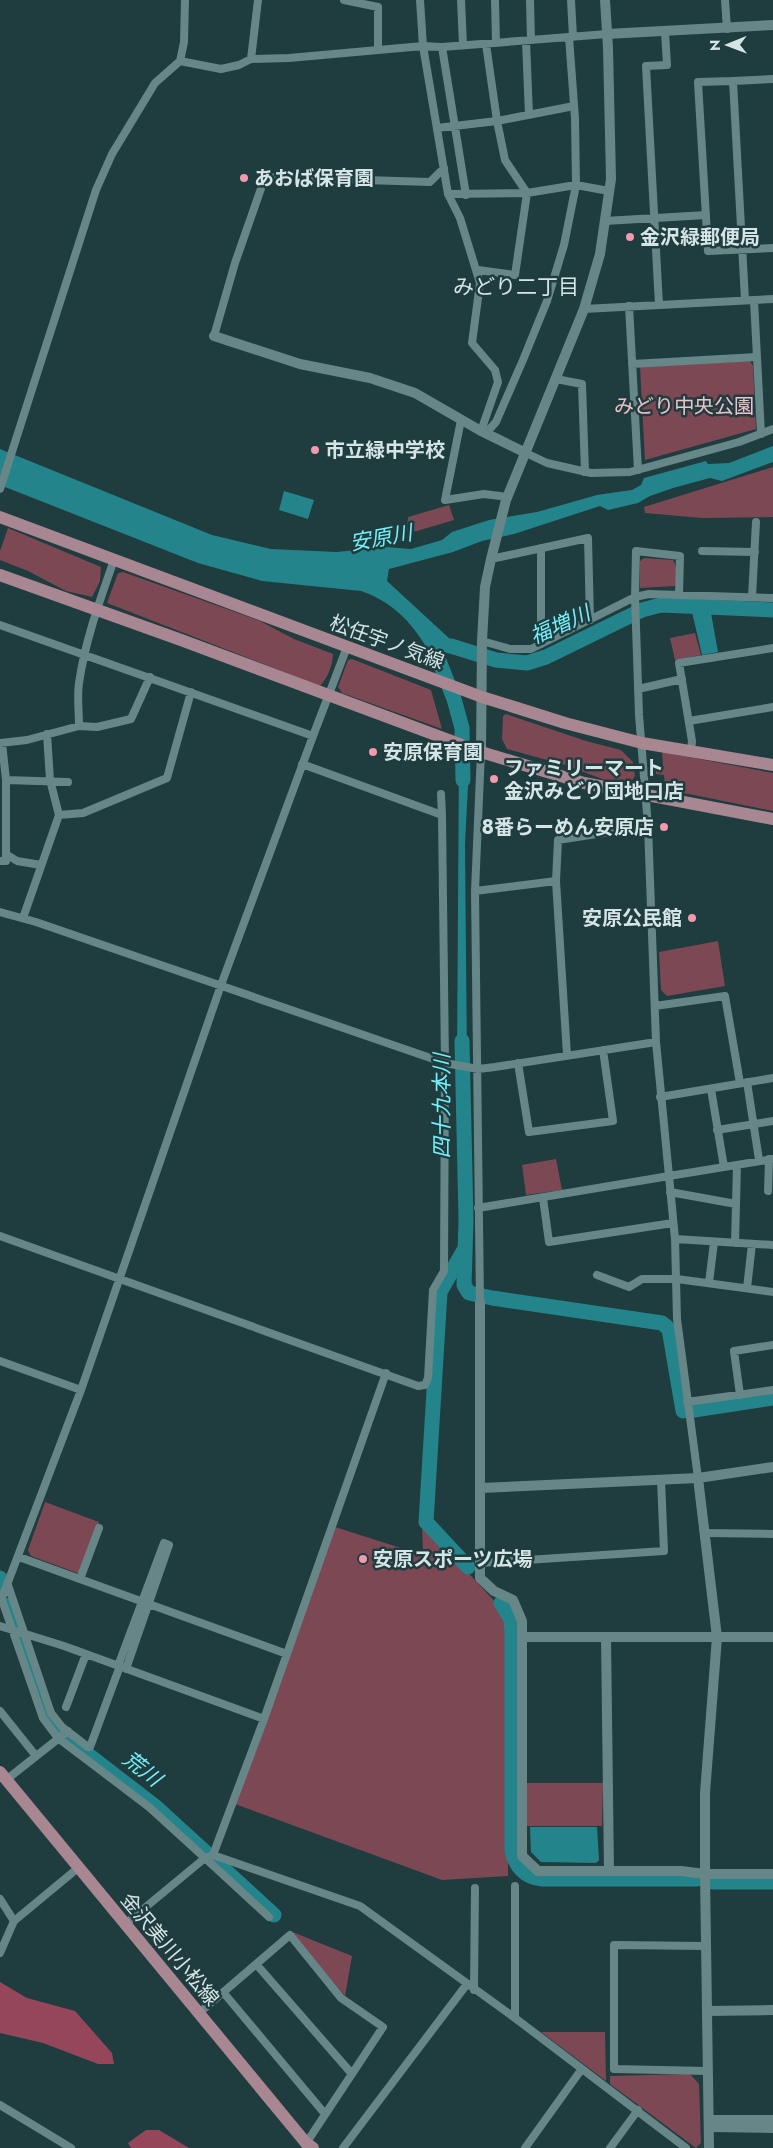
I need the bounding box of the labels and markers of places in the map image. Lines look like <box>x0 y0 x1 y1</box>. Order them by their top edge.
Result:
place label: あおば保育園 <box>254 164 374 193</box>
marker: あおば保育園 <box>238 172 250 184</box>
place label: 金沢緑郵便局 <box>640 223 760 252</box>
marker: 金沢緑郵便局 <box>624 231 636 243</box>
place label: 市立緑中学校 <box>325 436 445 465</box>
marker: 市立緑中学校 <box>309 444 321 456</box>
place label: 安原保育園 <box>383 738 483 767</box>
marker: 安原保育園 <box>367 746 379 758</box>
place label: ファミリーマート 金沢みどり団地口店 <box>504 754 684 806</box>
marker: ファミリーマート 金沢みどり団地口店 <box>488 773 500 785</box>
place label: 8番らーめん安原店 <box>481 813 654 842</box>
marker: 8番らーめん安原店 <box>658 821 670 833</box>
place label: 安原公民館 <box>582 904 682 933</box>
marker: 安原公民館 <box>686 912 698 924</box>
place label: 安原スポーツ広場 <box>373 1545 533 1574</box>
marker: 安原スポーツ広場 <box>357 1553 369 1565</box>

